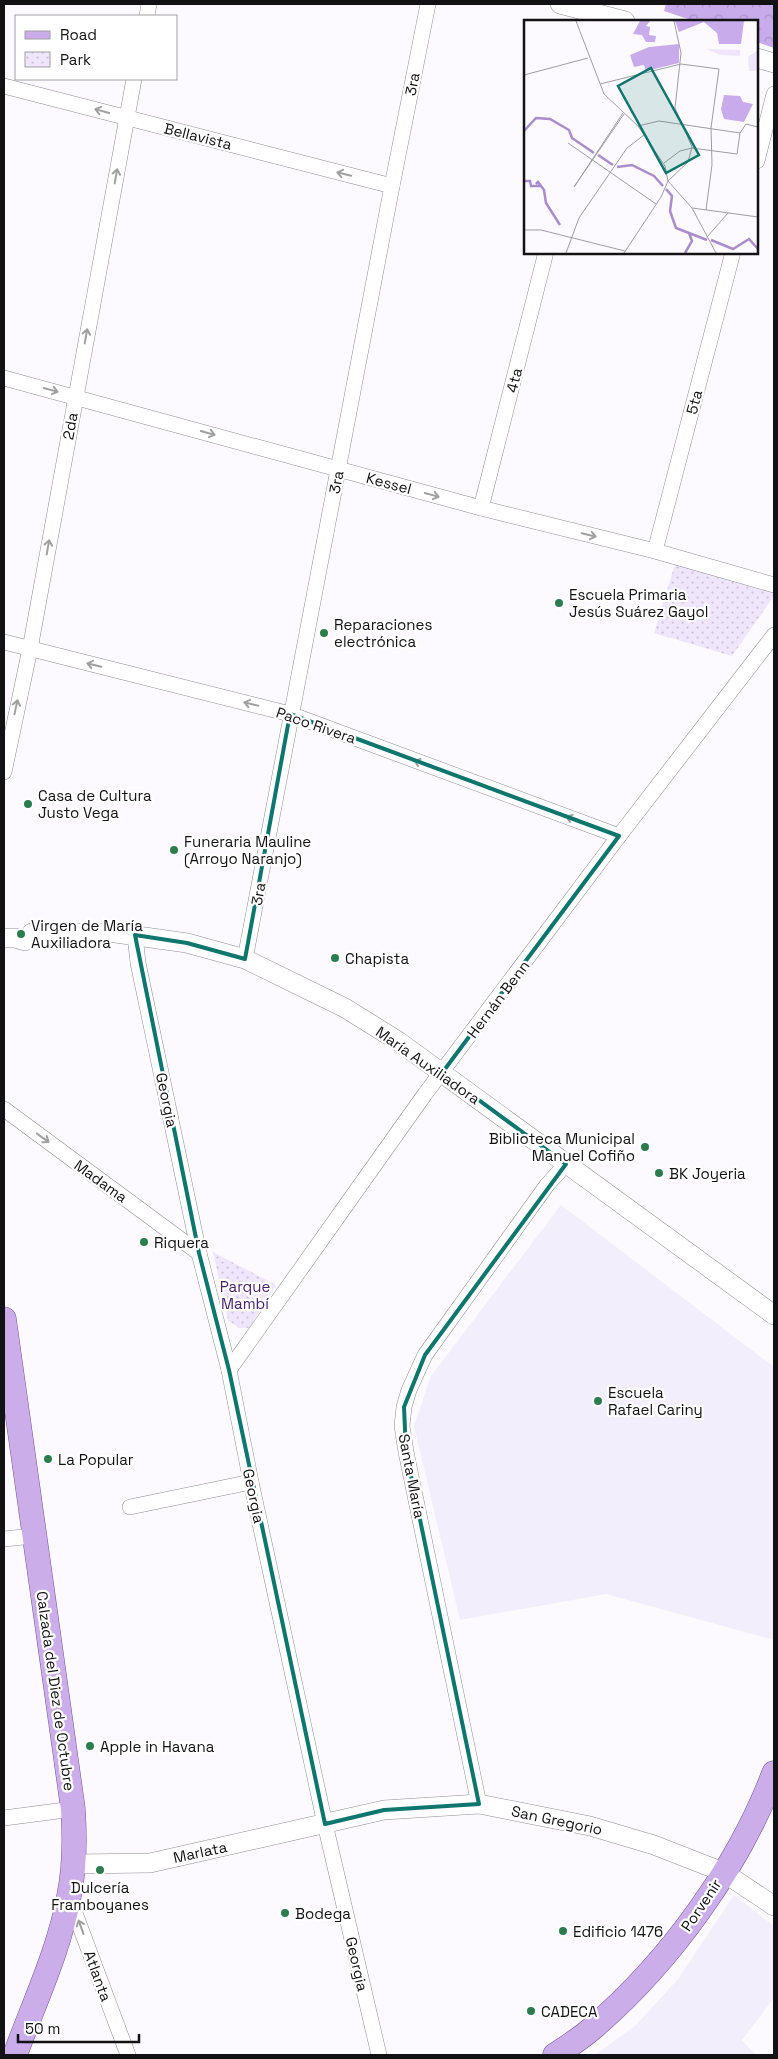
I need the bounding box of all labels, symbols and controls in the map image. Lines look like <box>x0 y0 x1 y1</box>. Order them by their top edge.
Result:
legend <box>15 15 178 80</box>
inset map <box>524 20 758 254</box>
text: Road <box>60 25 97 44</box>
text: Park <box>60 50 91 69</box>
street label: 3ra <box>400 70 424 97</box>
one-way arrow <box>95 106 111 116</box>
street label: Bellavista <box>162 118 234 154</box>
one-way arrow <box>337 168 353 178</box>
one-way arrow <box>112 169 121 185</box>
one-way arrow <box>82 328 92 344</box>
street label: 4ta <box>502 365 526 394</box>
one-way arrow <box>42 386 58 395</box>
street label: 5ta <box>682 387 706 416</box>
street label: 2da <box>58 411 82 441</box>
one-way arrow <box>199 429 215 438</box>
street label: 3ra <box>324 468 348 495</box>
street label: Kessel <box>364 468 414 498</box>
one-way arrow <box>423 490 439 500</box>
one-way arrow <box>581 531 597 540</box>
one-way arrow <box>44 540 53 556</box>
place label: Escuela Primaria Jesús Suárez Gayol <box>569 585 708 621</box>
marker: Escuela Primaria Jesús Suárez Gayol <box>553 597 565 609</box>
place label: Reparaciones electrónica <box>334 615 432 651</box>
marker: Reparaciones electrónica <box>318 627 330 639</box>
one-way arrow <box>86 660 102 669</box>
one-way arrow <box>12 699 22 715</box>
one-way arrow <box>244 699 260 708</box>
street label: Paco Rivera <box>274 702 359 748</box>
one-way arrow <box>414 758 429 767</box>
place label: Casa de Cultura Justo Vega <box>38 786 152 822</box>
marker: Casa de Cultura Justo Vega <box>22 798 34 810</box>
one-way arrow <box>566 814 582 823</box>
place label: Funeraria Mauline (Arroyo Naranjo) <box>184 832 311 869</box>
marker: Funeraria Mauline (Arroyo Naranjo) <box>168 844 180 856</box>
street label: 3ra <box>247 881 269 907</box>
place label: Virgen de María Auxiliadora <box>31 916 143 952</box>
marker: Virgen de María Auxiliadora <box>15 928 27 940</box>
place label: Chapista <box>345 949 409 968</box>
marker: Chapista <box>329 952 341 964</box>
street label: Hernán Benn <box>463 956 533 1042</box>
street label: María Auxiliadora <box>372 1022 484 1108</box>
street label: Georgia <box>152 1071 182 1129</box>
place label: Biblioteca Municipal Manuel Cofiño <box>489 1129 635 1165</box>
one-way arrow <box>36 1133 50 1143</box>
marker: Biblioteca Municipal Manuel Cofiño <box>639 1141 651 1153</box>
street label: Madama <box>71 1155 132 1207</box>
place label: BK Joyeria <box>669 1164 746 1183</box>
marker: BK Joyeria <box>653 1167 665 1179</box>
place label: Riquera <box>154 1233 209 1252</box>
marker: Riquera <box>138 1236 150 1248</box>
park label: Parque Mambí <box>220 1277 270 1313</box>
place label: Escuela Rafael Cariny <box>608 1383 703 1419</box>
marker: Escuela Rafael Cariny <box>592 1395 604 1407</box>
street label: Santa María <box>394 1432 430 1520</box>
place label: La Popular <box>58 1450 134 1469</box>
marker: La Popular <box>42 1453 54 1465</box>
street label: Georgia <box>239 1467 269 1525</box>
street label: Calzada del Diez de Octubre <box>33 1590 79 1792</box>
place label: Apple in Havana <box>100 1737 215 1756</box>
marker: Apple in Havana <box>84 1740 96 1752</box>
street label: San Gregorio <box>510 1801 604 1839</box>
street label: Marlata <box>171 1837 229 1867</box>
marker: Dulcería Framboyanes <box>94 1864 106 1876</box>
street label: Porvenir <box>677 1875 726 1935</box>
place label: Dulcería Framboyanes <box>51 1878 149 1914</box>
place label: Bodega <box>295 1904 351 1923</box>
marker: Bodega <box>279 1907 291 1919</box>
one-way arrow <box>76 1920 85 1936</box>
place label: Edificio 1476 <box>573 1922 663 1941</box>
marker: Edificio 1476 <box>557 1925 569 1937</box>
street label: Georgia <box>342 1935 373 1993</box>
street label: Atlanta <box>80 1948 116 2004</box>
place label: CADECA <box>541 2002 598 2021</box>
marker: CADECA <box>525 2005 537 2017</box>
scale bar <box>18 2012 139 2044</box>
text: 50 m <box>25 2019 60 2038</box>

